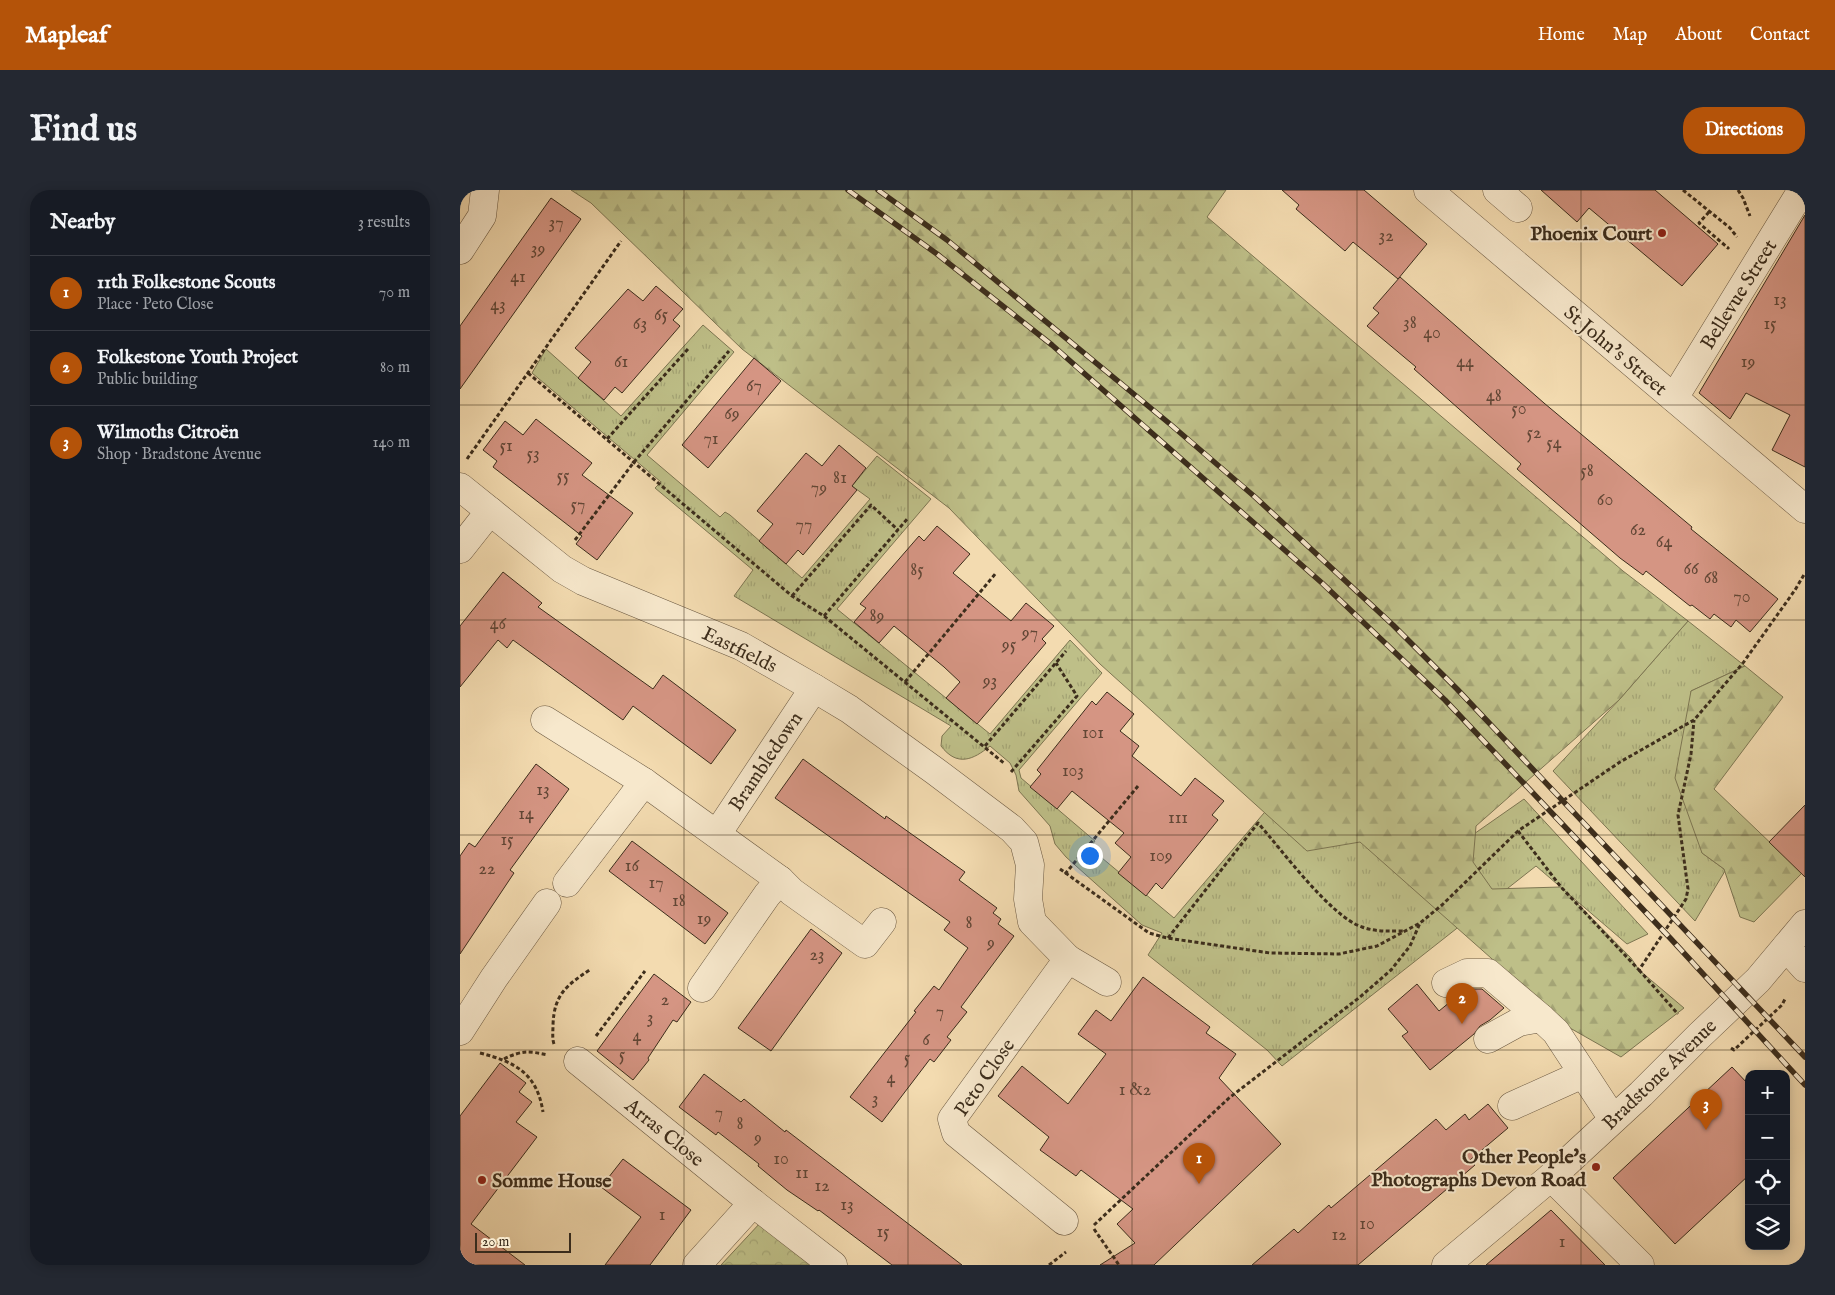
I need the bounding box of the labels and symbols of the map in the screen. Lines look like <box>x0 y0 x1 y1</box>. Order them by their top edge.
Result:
house number: 37 <box>548 212 564 235</box>
place label: Phoenix Court <box>1530 222 1652 247</box>
house number: 32 <box>1378 225 1394 248</box>
marker: Phoenix Court <box>1656 227 1668 239</box>
street label: Bellevue Street <box>1696 235 1783 354</box>
house number: 39 <box>531 238 545 261</box>
house number: 41 <box>510 266 526 289</box>
house number: 13 <box>1773 289 1787 312</box>
house number: 43 <box>490 294 506 317</box>
street label: St John's Street <box>1558 301 1672 402</box>
house number: 65 <box>654 304 669 327</box>
house number: 38 <box>1403 312 1417 335</box>
house number: 63 <box>633 313 647 336</box>
house number: 15 <box>1763 313 1777 336</box>
house number: 40 <box>1423 322 1441 345</box>
house number: 61 <box>614 351 628 374</box>
house number: 44 <box>1456 351 1474 374</box>
house number: 19 <box>1741 351 1755 374</box>
house number: 67 <box>746 375 762 398</box>
house number: 48 <box>1486 385 1502 408</box>
house number: 50 <box>1511 398 1527 421</box>
house number: 69 <box>724 403 740 426</box>
house number: 52 <box>1527 422 1541 445</box>
house number: 71 <box>703 428 719 451</box>
house number: 54 <box>1546 432 1562 455</box>
house number: 51 <box>499 435 513 458</box>
house number: 53 <box>526 443 540 466</box>
house number: 58 <box>1580 460 1594 483</box>
house number: 55 <box>556 465 570 488</box>
house number: 81 <box>833 467 847 490</box>
house number: 79 <box>811 477 827 500</box>
house number: 60 <box>1597 489 1613 512</box>
house number: 57 <box>571 494 585 517</box>
house number: 77 <box>796 514 812 537</box>
house number: 62 <box>1630 519 1646 542</box>
house number: 64 <box>1656 531 1672 554</box>
house number: 66 <box>1683 558 1699 581</box>
house number: 85 <box>910 559 924 582</box>
house number: 68 <box>1704 567 1718 590</box>
house number: 70 <box>1733 586 1751 609</box>
house number: 89 <box>870 605 884 628</box>
house number: 46 <box>490 613 507 636</box>
street label: Eastfields <box>698 622 781 679</box>
house number: 97 <box>1021 622 1038 645</box>
house number: 95 <box>1001 634 1017 657</box>
house number: 93 <box>982 670 997 693</box>
street label: Brambledown <box>724 707 809 816</box>
house number: 101 <box>1082 722 1104 745</box>
house number: 103 <box>1062 760 1084 783</box>
house number: 13 <box>536 779 550 802</box>
house number: 14 <box>518 803 534 826</box>
house number: 111 <box>1168 807 1188 830</box>
house number: 15 <box>500 829 514 852</box>
your location <box>1077 843 1103 869</box>
house number: 109 <box>1149 845 1173 868</box>
house number: 16 <box>625 855 640 878</box>
house number: 22 <box>479 858 495 881</box>
house number: 17 <box>648 872 664 895</box>
house number: 18 <box>672 890 686 913</box>
house number: 19 <box>697 908 711 931</box>
house number: 8 <box>965 912 973 935</box>
house number: 9 <box>986 932 995 955</box>
house number: 23 <box>809 944 825 967</box>
pin: 2 <box>1446 983 1478 1024</box>
house number: 2 <box>661 989 669 1012</box>
house number: 7 <box>936 1001 944 1024</box>
house number: 3 <box>647 1007 653 1030</box>
street label: Bradstone Avenue <box>1597 1014 1723 1136</box>
house number: 4 <box>633 1025 642 1048</box>
house number: 6 <box>922 1029 930 1052</box>
street label: Peto Close <box>949 1034 1021 1122</box>
house number: 5 <box>619 1044 626 1067</box>
house number: 5 <box>904 1047 911 1070</box>
house number: 4 <box>887 1067 896 1090</box>
house number: 1 &2 <box>1119 1079 1151 1102</box>
house number: 3 <box>872 1088 878 1111</box>
pin: 3 <box>1690 1089 1722 1130</box>
street label: Arras Close <box>619 1093 709 1173</box>
house number: 7 <box>715 1102 723 1125</box>
house number: 8 <box>736 1113 744 1136</box>
house number: 9 <box>753 1127 762 1150</box>
pin: 1 <box>1183 1143 1215 1184</box>
place label: Other People's Photographs Devon Road <box>1371 1145 1587 1193</box>
house number: 10 <box>773 1148 789 1171</box>
marker: Other People's Photographs Devon Road <box>1590 1161 1602 1173</box>
house number: 11 <box>795 1162 809 1185</box>
place label: Somme House <box>492 1169 612 1194</box>
marker: Somme House <box>476 1174 488 1186</box>
house number: 12 <box>814 1175 830 1198</box>
house number: 13 <box>840 1194 854 1217</box>
house number: 1 <box>659 1204 665 1227</box>
house number: 10 <box>1359 1213 1375 1236</box>
house number: 15 <box>876 1221 890 1244</box>
house number: 12 <box>1331 1224 1347 1247</box>
scale bar <box>475 1230 571 1253</box>
house number: 1 <box>1559 1231 1565 1254</box>

